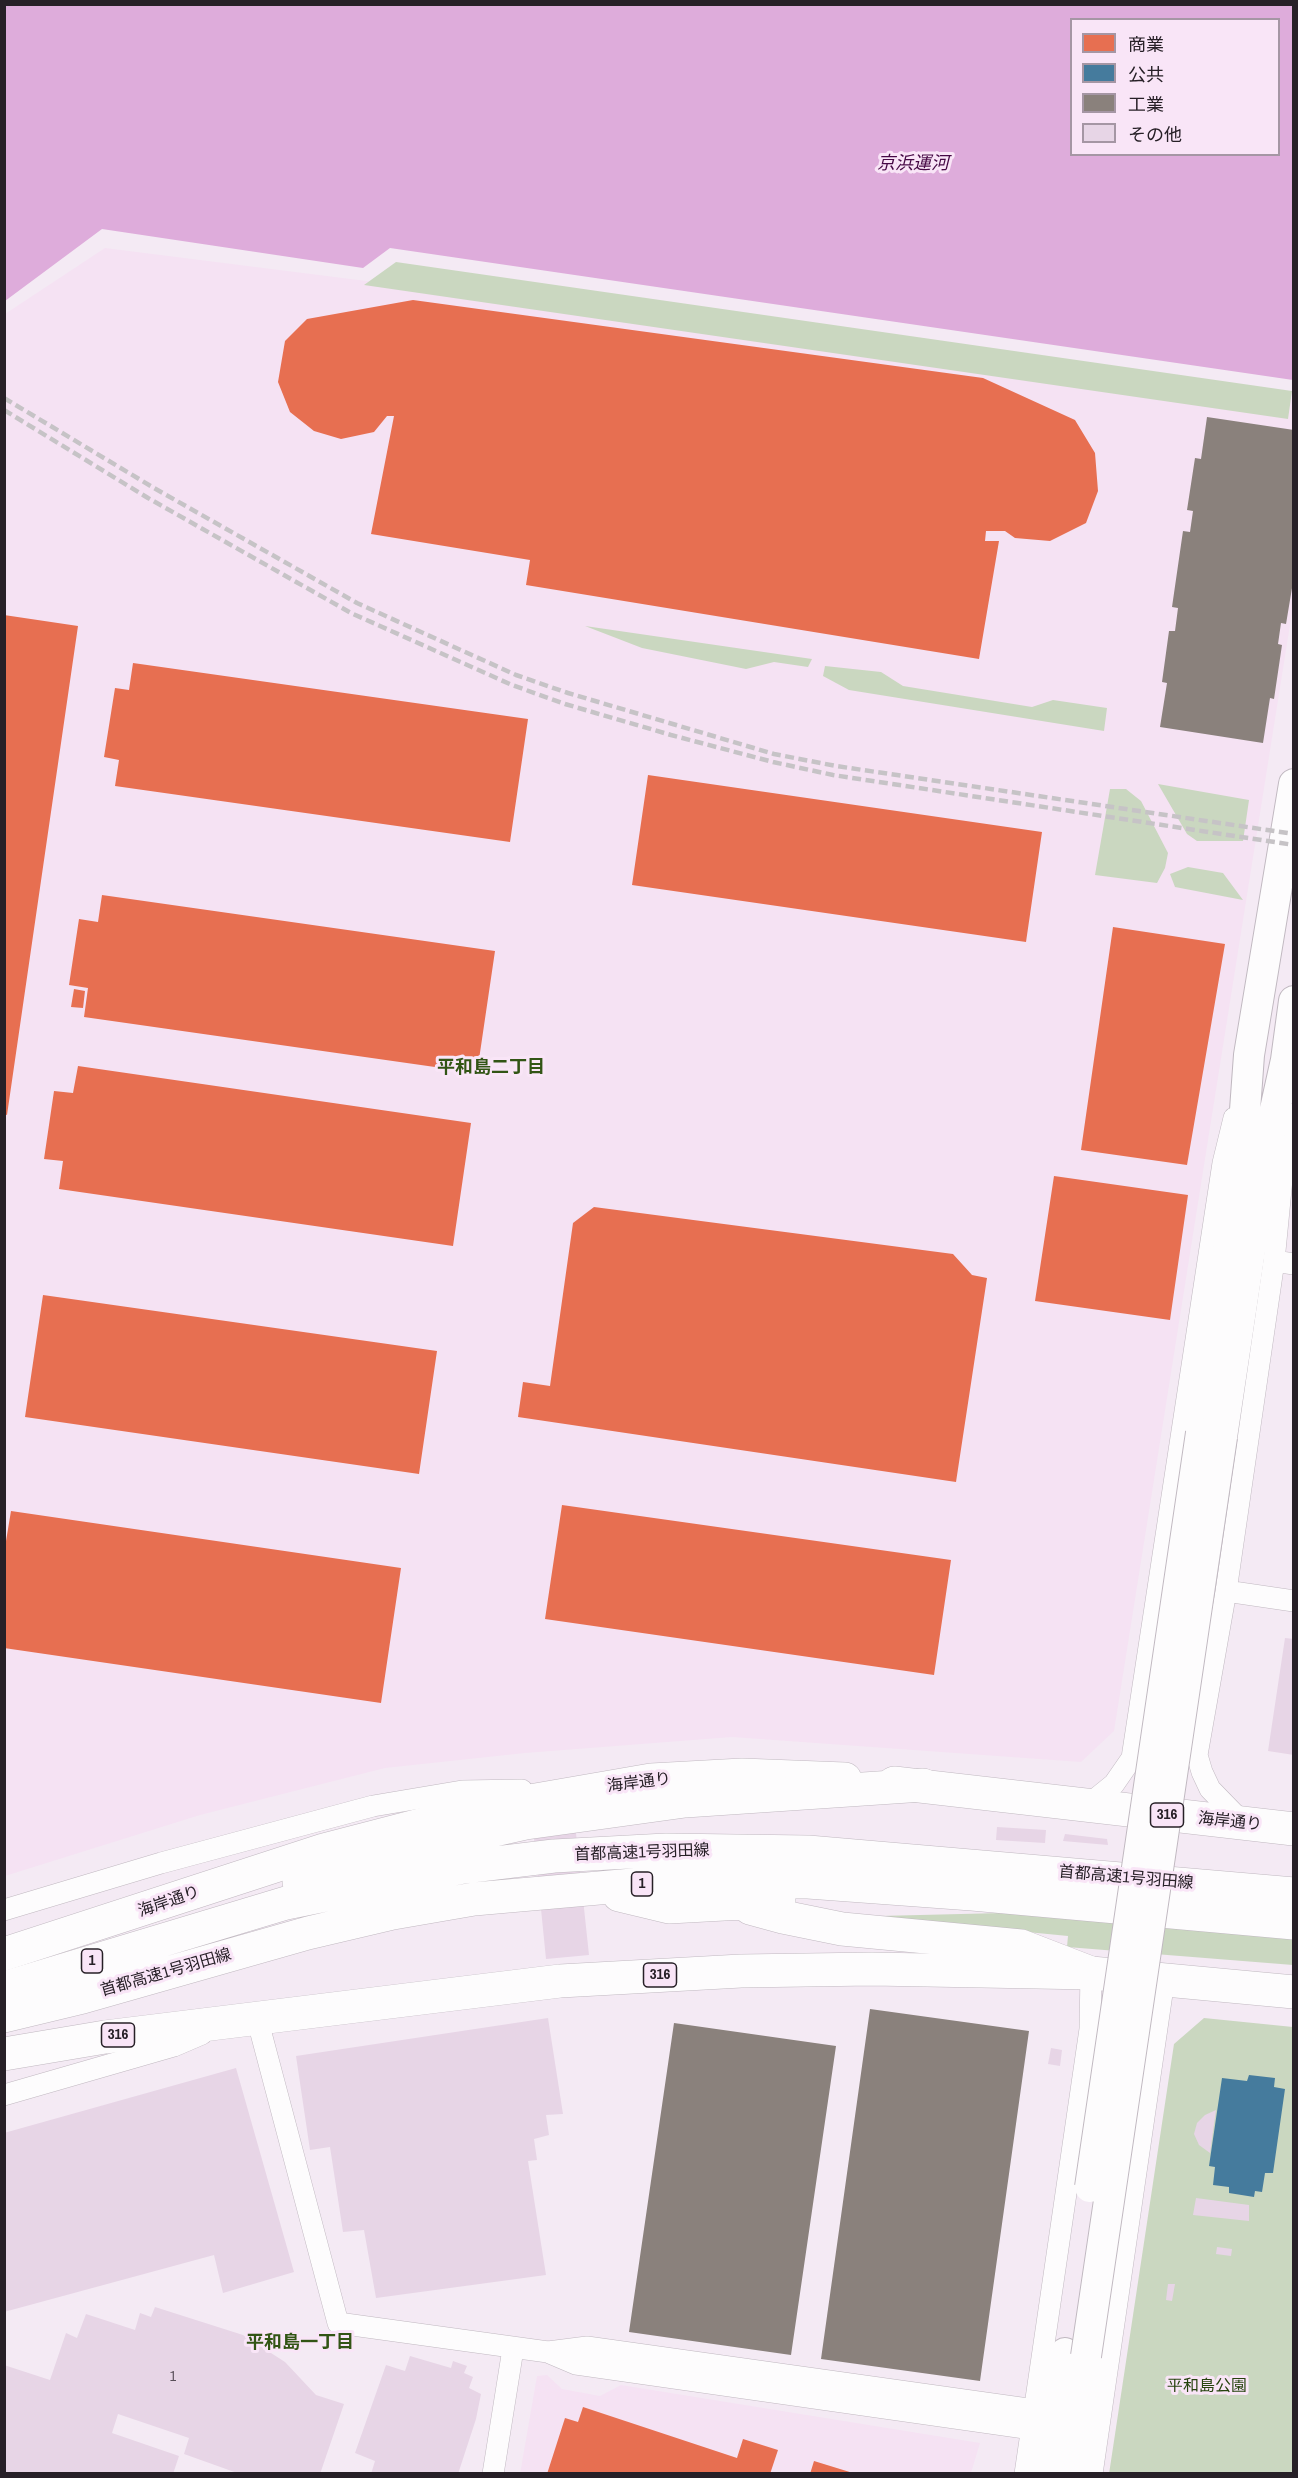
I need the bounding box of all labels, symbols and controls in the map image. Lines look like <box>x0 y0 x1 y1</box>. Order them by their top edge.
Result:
legend <box>1070 18 1280 156</box>
text: 商業 <box>1128 32 1164 57</box>
text: 公共 <box>1128 62 1164 87</box>
text: 工業 <box>1128 92 1164 117</box>
text: その他 <box>1128 122 1182 147</box>
water label: 京浜運河 <box>877 153 949 175</box>
district label: 平和島二丁目 <box>437 1057 545 1079</box>
street label: 海岸通り <box>606 1770 672 1796</box>
road number: 316 <box>1150 1803 1184 1827</box>
street label: 海岸通り <box>1197 1809 1263 1835</box>
street label: 首都高速1号羽田線 <box>574 1841 710 1865</box>
street label: 首都高速1号羽田線 <box>1058 1863 1194 1893</box>
road number: 1 <box>632 1872 652 1896</box>
street label: 海岸通り <box>136 1883 202 1921</box>
street label: 首都高速1号羽田線 <box>98 1945 234 2001</box>
road number: 1 <box>82 1949 103 1973</box>
road number: 316 <box>644 1963 676 1987</box>
road number: 316 <box>102 2023 134 2047</box>
district label: 平和島一丁目 <box>246 2332 354 2354</box>
house number: 1 <box>170 2369 176 2385</box>
park label: 平和島公園 <box>1167 2377 1247 2397</box>

